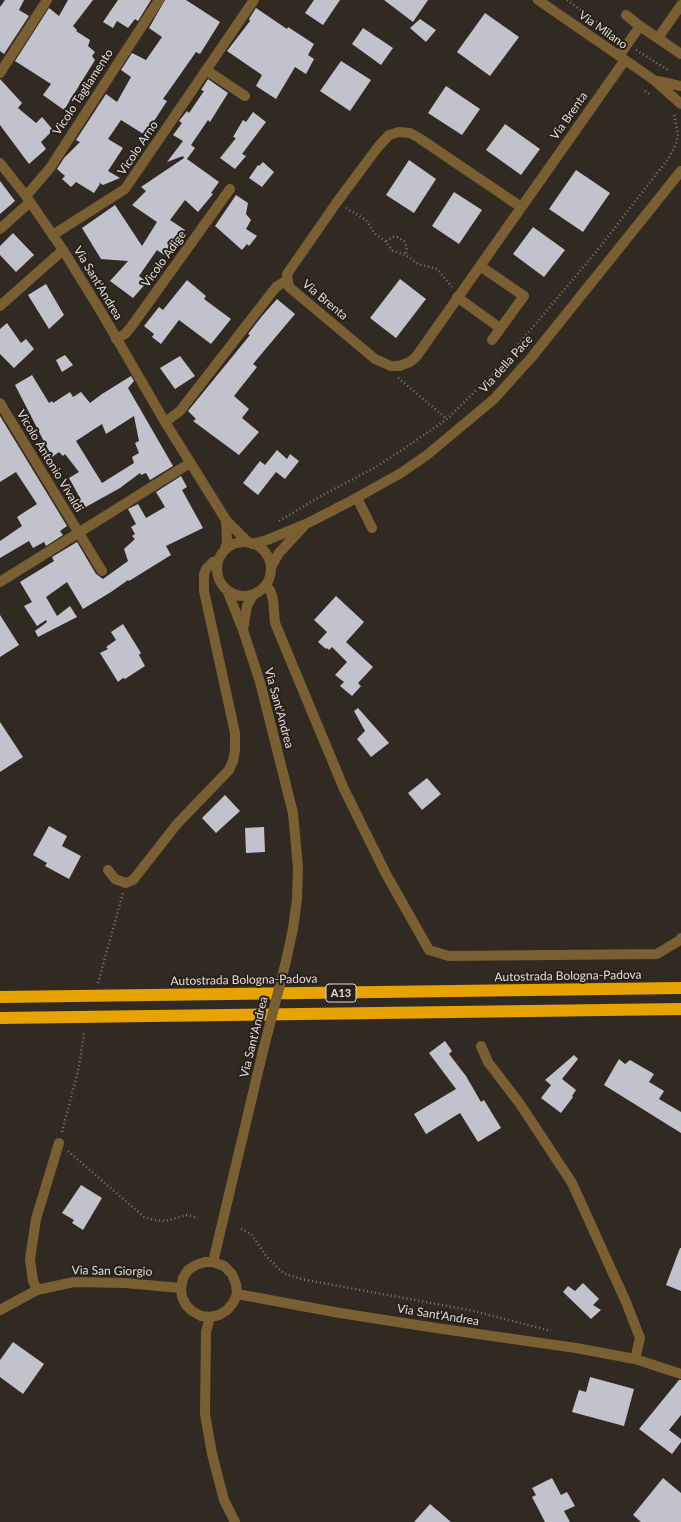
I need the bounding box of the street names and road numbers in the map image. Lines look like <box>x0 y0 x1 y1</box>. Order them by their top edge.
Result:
street label: Via Milano <box>576 8 630 52</box>
street label: Vicolo Tagliamento <box>50 46 116 138</box>
street label: Via Brenta <box>547 89 591 143</box>
street label: Vicolo Arno <box>115 118 161 178</box>
street label: Vicolo Adige <box>139 228 189 290</box>
street label: Via Sant'Andrea <box>70 244 126 322</box>
street label: Via Brenta <box>299 277 351 323</box>
street label: Via della Pace <box>476 332 536 396</box>
street label: Vicolo Antonio Vivaldi <box>14 407 86 515</box>
street label: Via Sant'Andrea <box>261 666 297 750</box>
street label: Autostrada Bologna-Padova <box>494 968 642 984</box>
street label: Autostrada Bologna-Padova <box>170 972 318 988</box>
road number: A13 <box>326 984 356 1002</box>
street label: Via Sant'Andrea <box>237 995 271 1079</box>
street label: Via San Giorgio <box>72 1263 152 1279</box>
street label: Via Sant'Andrea <box>396 1301 480 1329</box>

